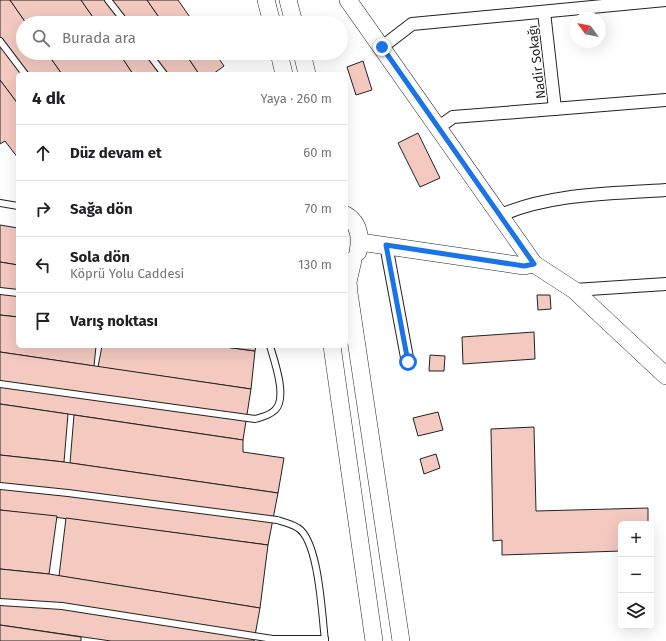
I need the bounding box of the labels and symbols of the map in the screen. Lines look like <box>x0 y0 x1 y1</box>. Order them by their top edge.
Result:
north arrow <box>570 12 606 48</box>
street label: Nadir Sokağı <box>525 24 548 100</box>
route end <box>373 38 391 56</box>
route start <box>399 353 417 371</box>

